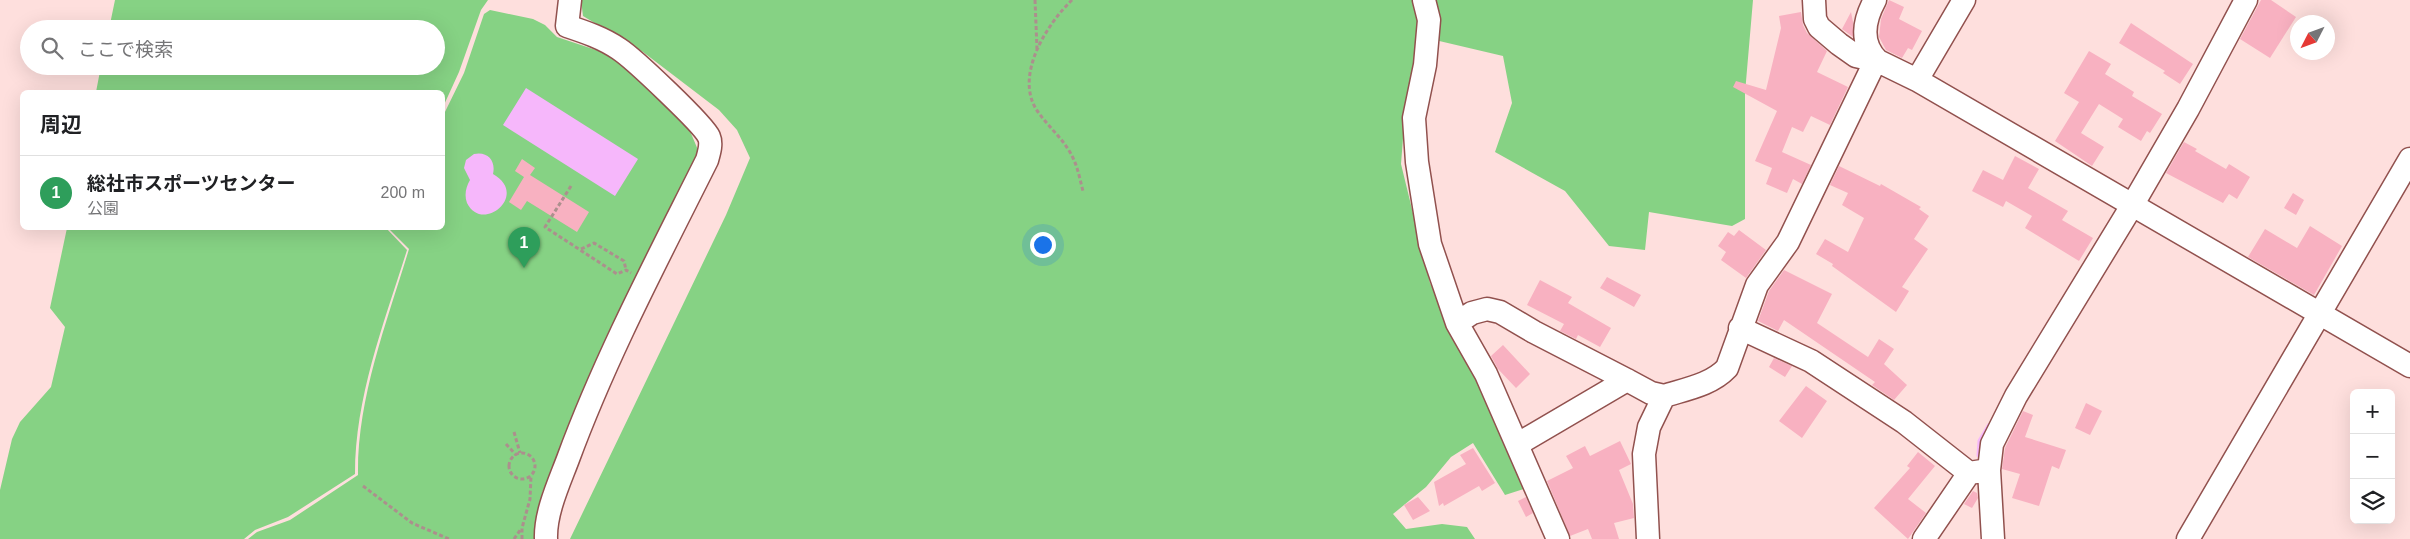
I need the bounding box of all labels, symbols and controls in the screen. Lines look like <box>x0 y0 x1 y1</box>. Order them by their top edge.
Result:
north arrow <box>2290 15 2335 60</box>
search box <box>20 20 445 75</box>
icon: search <box>38 34 66 62</box>
text: ここで検索 <box>78 39 173 60</box>
text: 周辺 <box>40 113 82 136</box>
text: 総社市スポーツセンター <box>87 173 296 194</box>
text: 1 <box>52 184 60 201</box>
text: 200 m <box>381 184 425 201</box>
text: 公園 <box>87 200 119 217</box>
pin: 1 <box>508 227 540 268</box>
your location <box>1030 232 1056 258</box>
map controls <box>2350 389 2395 524</box>
button: + <box>2350 389 2395 434</box>
button: − <box>2350 434 2395 479</box>
button: layers <box>2350 479 2395 524</box>

